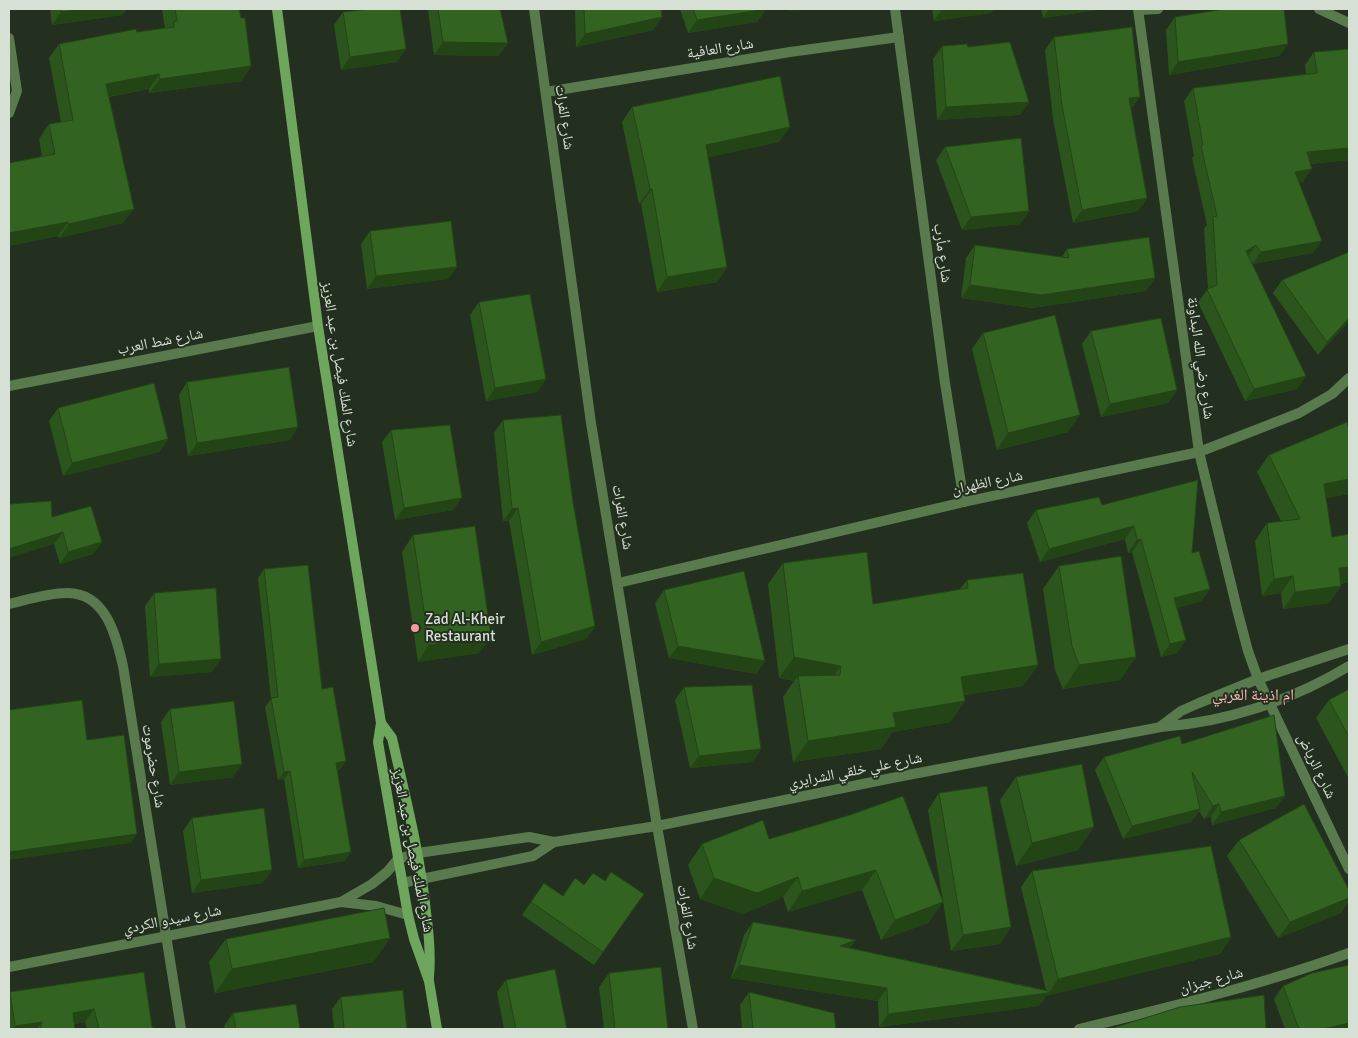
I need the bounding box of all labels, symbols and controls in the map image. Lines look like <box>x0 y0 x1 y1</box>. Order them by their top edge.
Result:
street label: شارع العافية <box>685 34 755 63</box>
street label: شارع الفرات <box>551 83 578 151</box>
street label: شارع مأرب <box>929 222 956 284</box>
street label: شارع الملك فيصل بن عبد العزيز <box>317 279 362 448</box>
street label: شارع رضي الله البداونة <box>1181 296 1219 421</box>
street label: شارع شط العرب <box>115 324 205 359</box>
street label: شارع الظهران <box>950 466 1024 499</box>
street label: شارع الفرات <box>607 483 638 551</box>
place label: Zad Al-Kheir Restaurant <box>425 610 505 645</box>
marker: Zad Al-Kheir Restaurant <box>409 622 421 634</box>
district label: ام اذينة الغربي <box>1212 685 1294 707</box>
street label: شارع حضرموت <box>138 723 170 809</box>
street label: شارع الرياض <box>1293 731 1340 802</box>
street label: شارع علي خلقي الشرايري <box>786 748 924 795</box>
street label: شارع الملك فيصل بن عبد العزيز <box>387 765 438 934</box>
street label: شارع الفرات <box>672 883 703 951</box>
street label: شارع سيدو الكردي <box>121 901 223 940</box>
street label: شارع جيزان <box>1177 963 1245 998</box>

